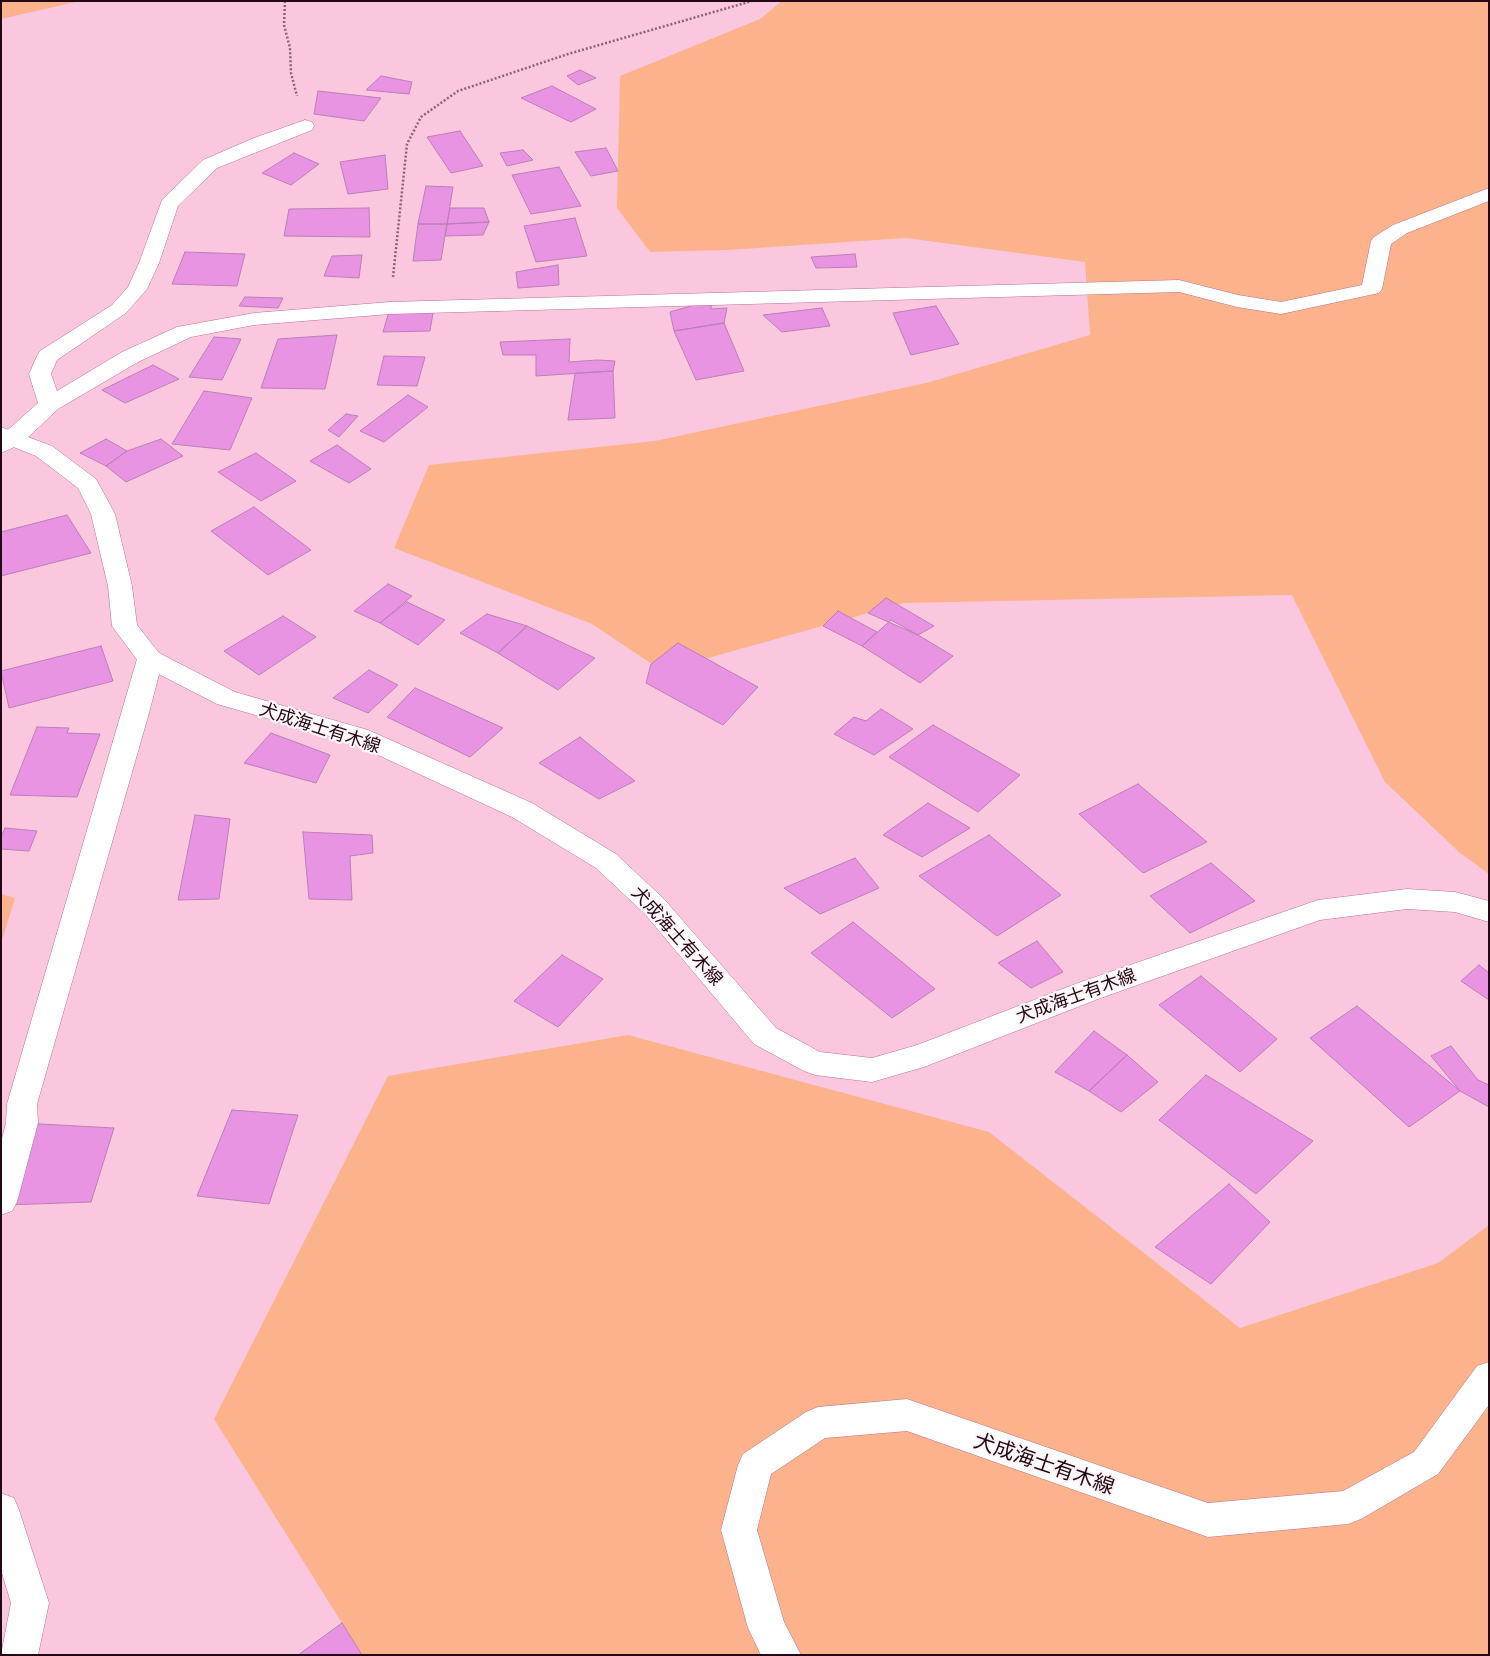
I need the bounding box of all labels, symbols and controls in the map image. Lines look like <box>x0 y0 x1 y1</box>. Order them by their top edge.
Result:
street label: 犬成海士有木線 <box>257 698 383 758</box>
street label: 犬成海士有木線 <box>627 882 727 990</box>
street label: 犬成海士有木線 <box>1013 964 1139 1028</box>
street label: 犬成海士有木線 <box>970 1428 1118 1500</box>

